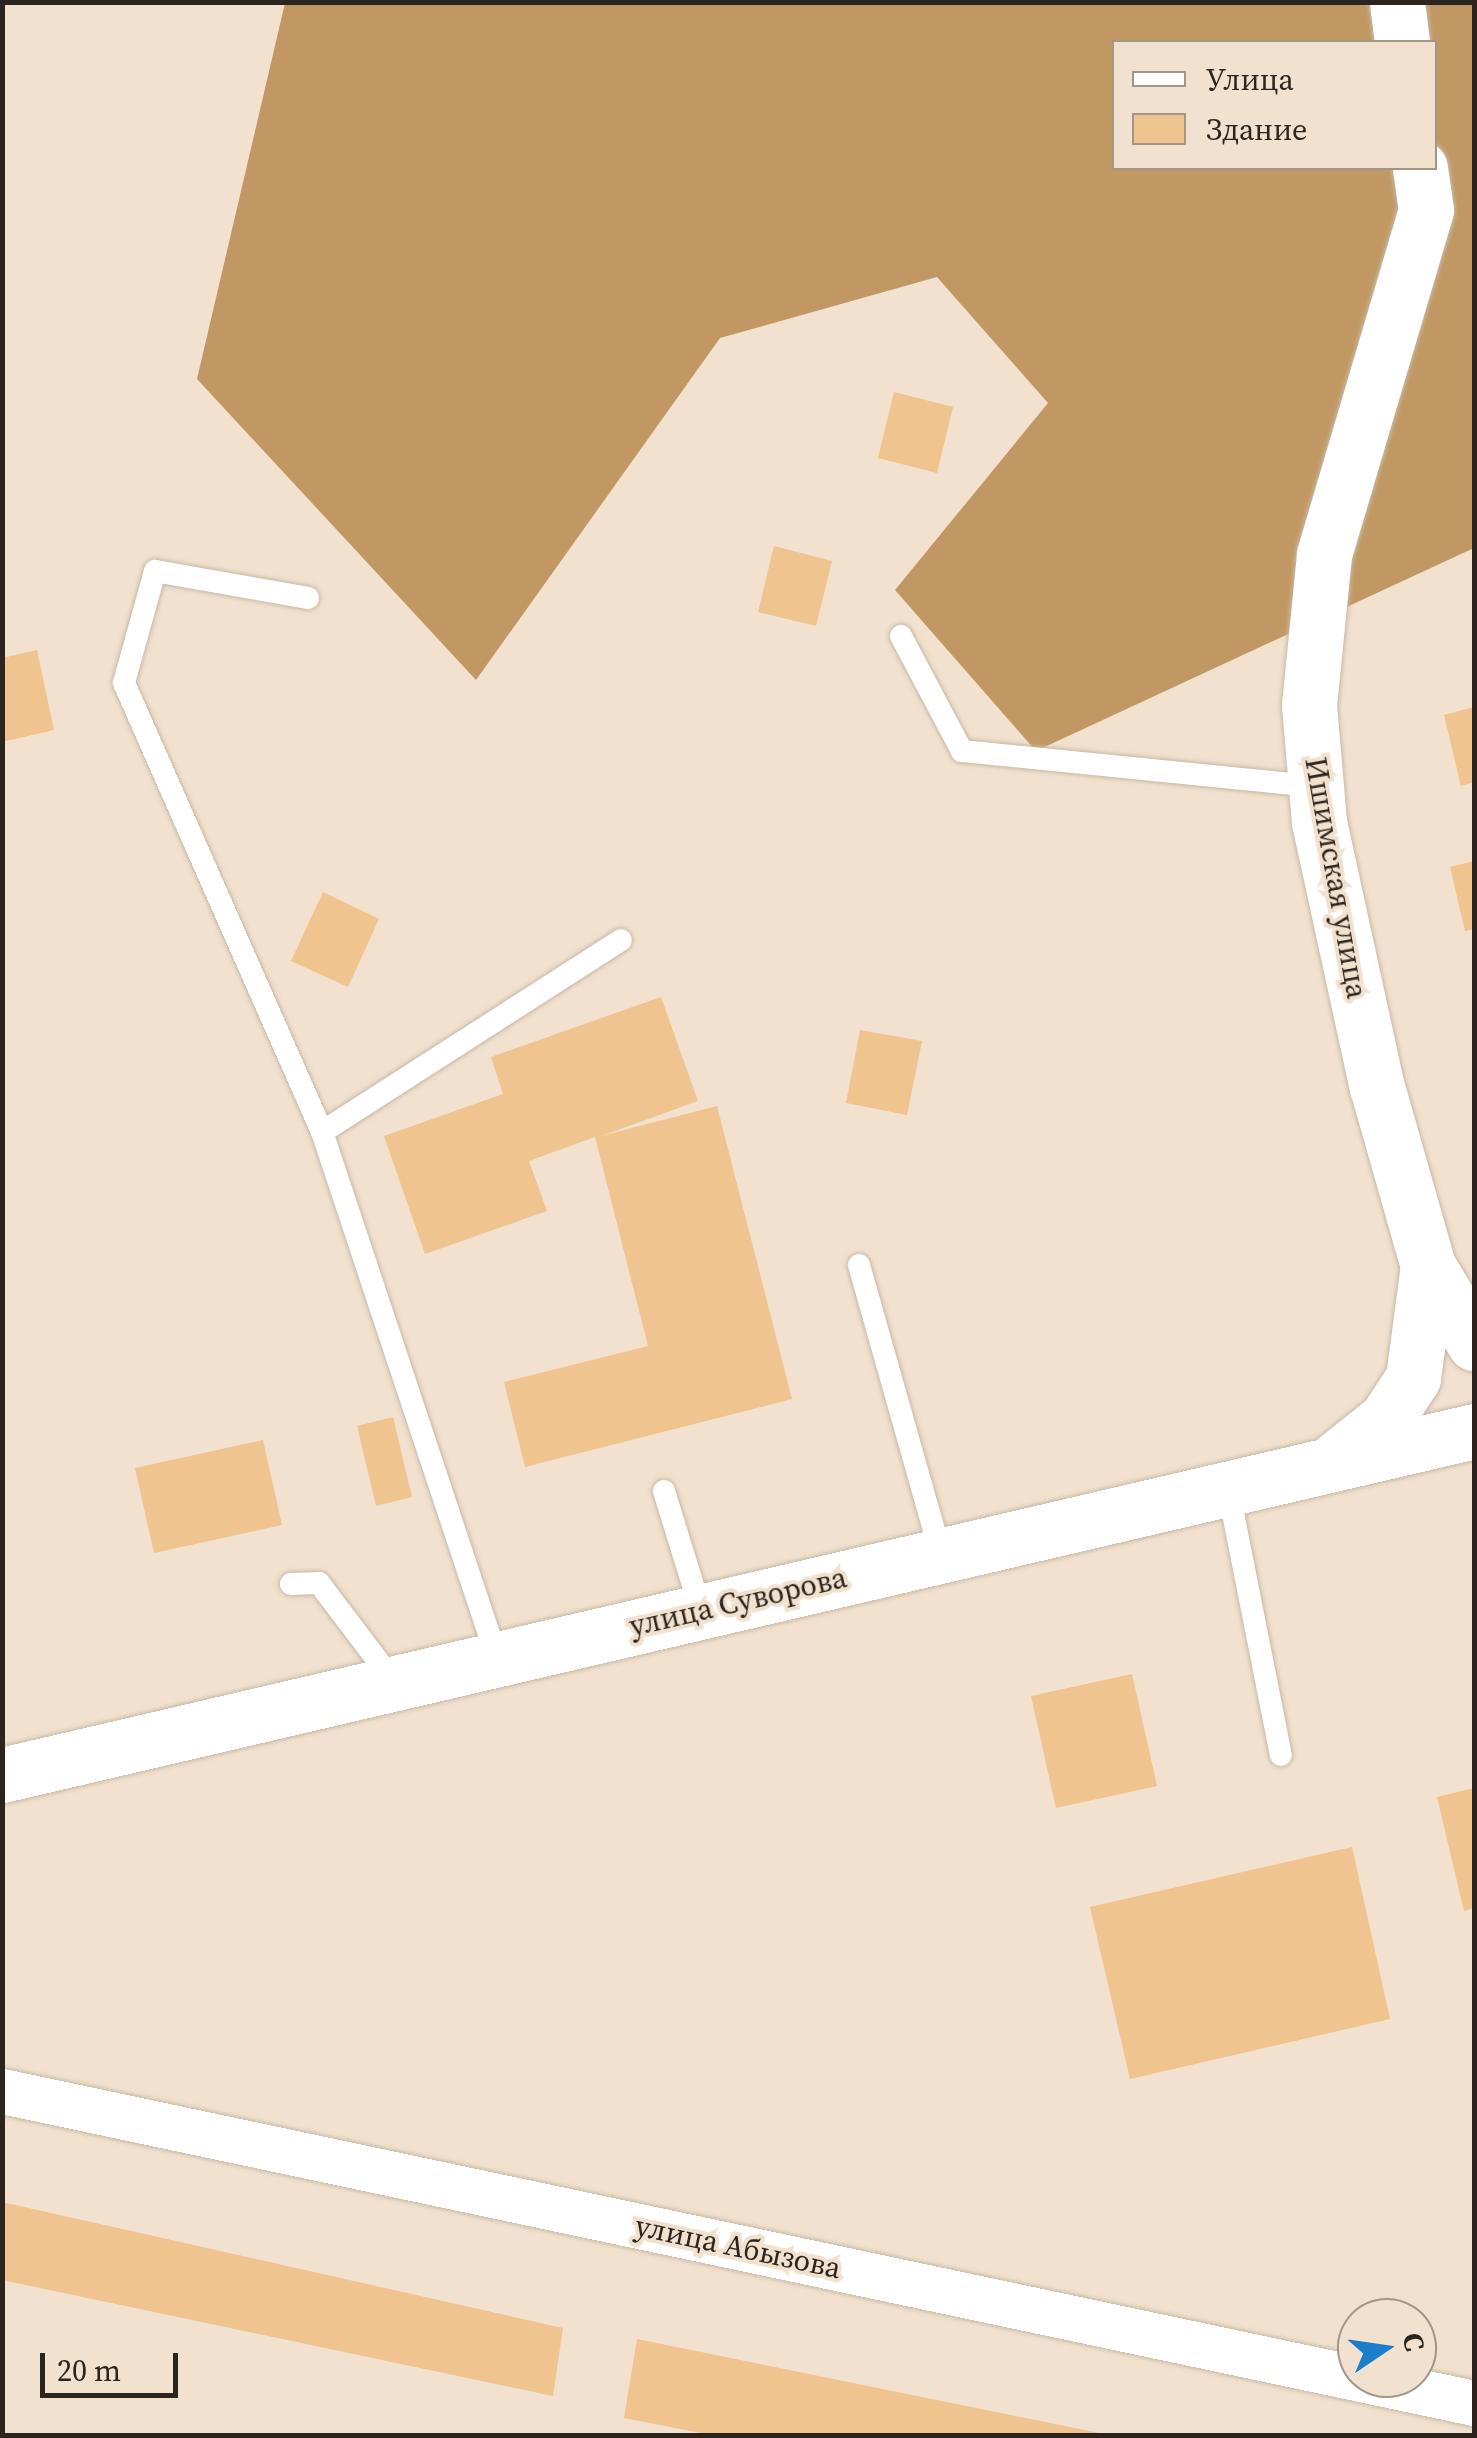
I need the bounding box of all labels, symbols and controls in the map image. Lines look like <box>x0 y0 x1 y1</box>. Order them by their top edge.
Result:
legend <box>1112 40 1437 170</box>
text: Улица <box>1206 59 1294 100</box>
text: Здание <box>1206 109 1307 150</box>
street label: Ишимская улица <box>1297 755 1375 1001</box>
street label: улица Суворова <box>626 1559 850 1645</box>
street label: улица Абызова <box>632 2208 844 2286</box>
north arrow <box>1337 2298 1437 2398</box>
text: С <box>1394 2329 1435 2354</box>
scale bar <box>45 2333 182 2395</box>
text: 20 m <box>57 2350 121 2391</box>

